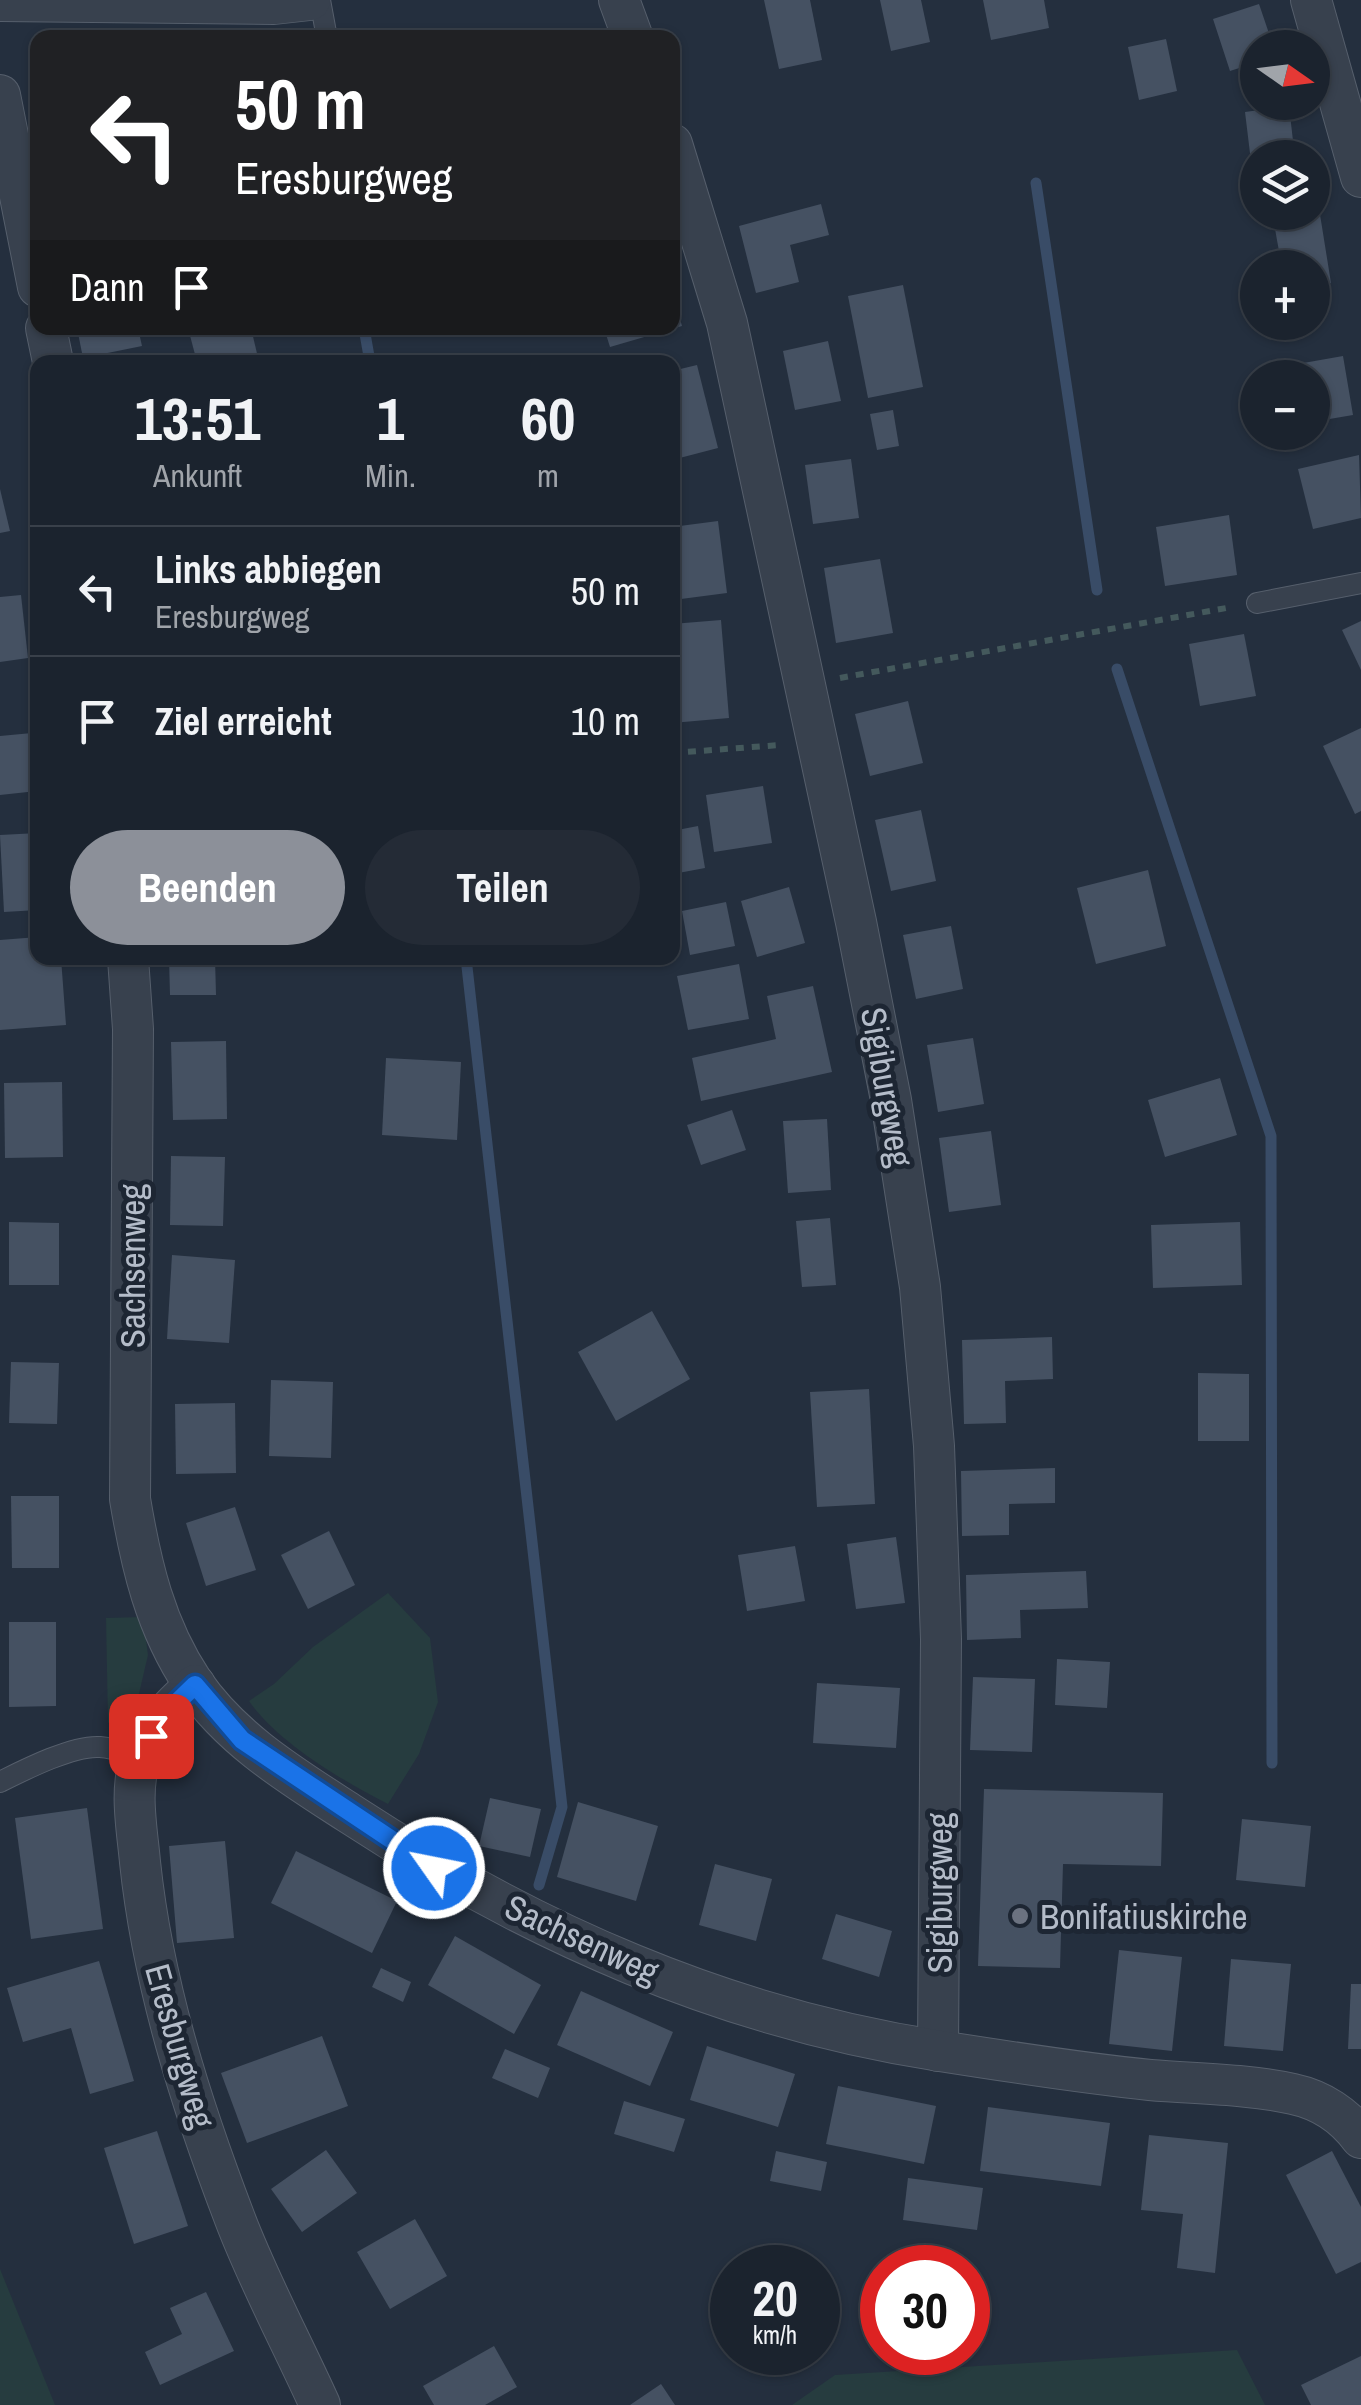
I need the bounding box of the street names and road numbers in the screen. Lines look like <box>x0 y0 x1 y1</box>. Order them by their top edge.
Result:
street label: Sigiburgweg <box>850 1004 924 1170</box>
street label: Sachsenweg <box>109 1184 156 1348</box>
street label: Sigiburgweg <box>916 1812 963 1974</box>
street label: Sachsenweg <box>498 1883 666 1995</box>
street label: Eresburgweg <box>134 1958 226 2134</box>

